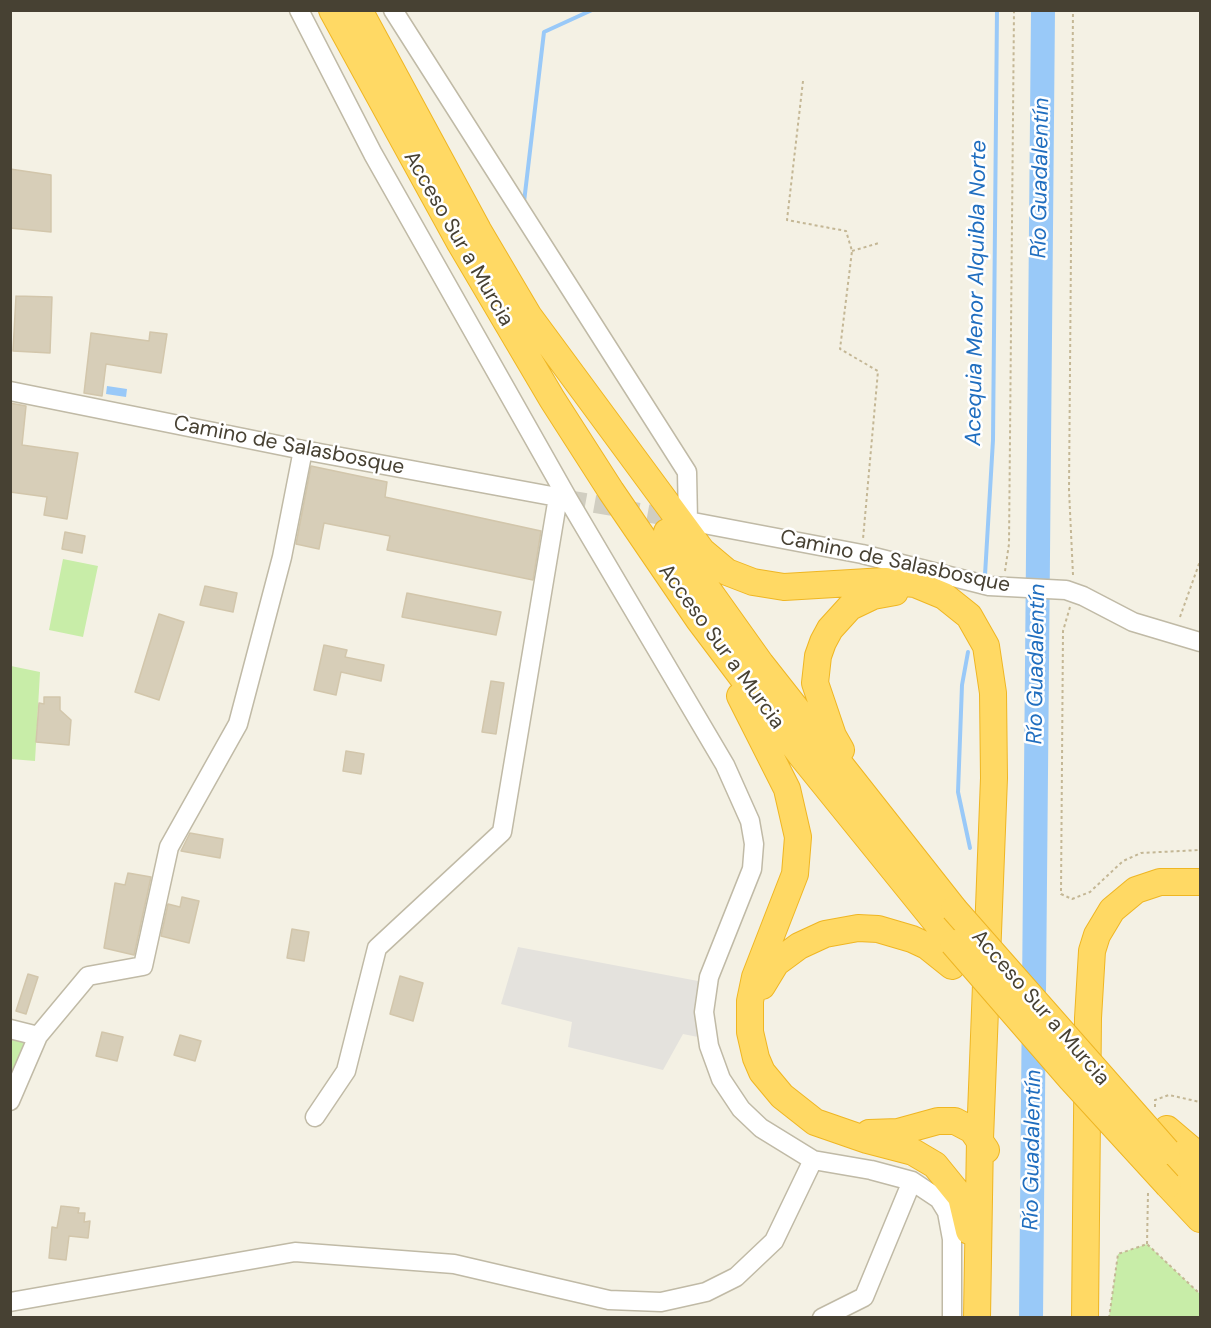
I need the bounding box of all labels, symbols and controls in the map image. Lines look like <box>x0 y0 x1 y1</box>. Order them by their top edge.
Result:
water label: Río Guadalentín <box>1026 97 1056 259</box>
water label: Acequia Menor Alquibla Norte <box>961 140 993 446</box>
street label: Acceso Sur a Murcia <box>398 147 518 331</box>
street label: Camino de Salasbosque <box>171 411 407 481</box>
street label: Camino de Salasbosque <box>778 525 1012 599</box>
street label: Acceso Sur a Murcia <box>653 559 789 735</box>
water label: Río Guadalentín <box>1022 583 1052 745</box>
street label: Acceso Sur a Murcia <box>966 925 1114 1091</box>
water label: Río Guadalentín <box>1018 1069 1048 1231</box>

